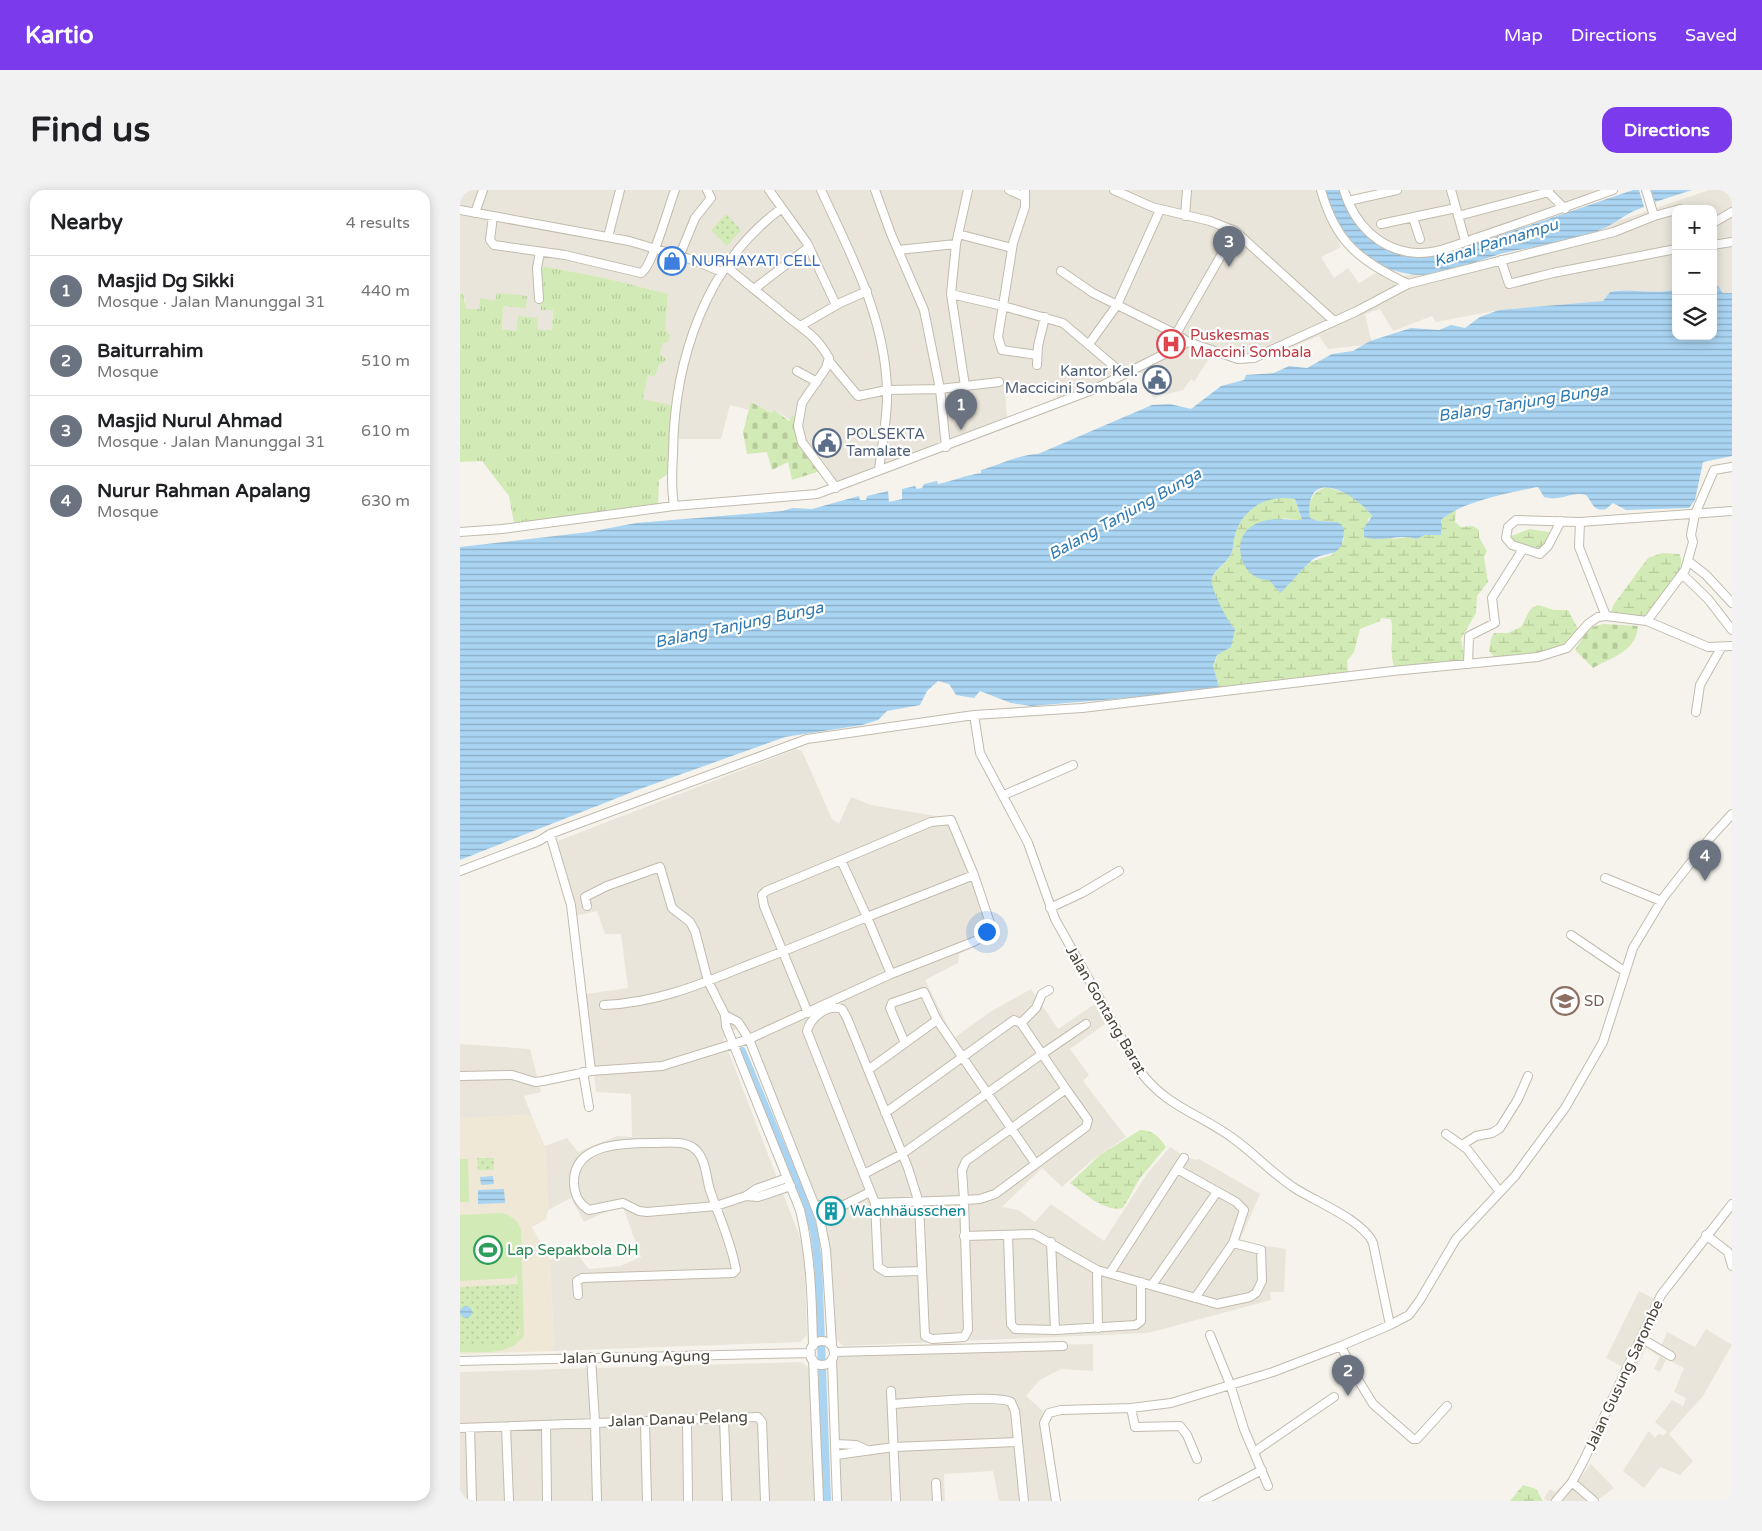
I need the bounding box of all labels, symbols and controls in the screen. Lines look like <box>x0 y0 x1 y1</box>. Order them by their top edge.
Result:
text: Kartio <box>25 21 94 50</box>
text: Map <box>1504 24 1543 46</box>
text: Directions <box>1571 24 1657 46</box>
text: Saved <box>1685 24 1737 46</box>
button: Directions <box>1602 107 1732 153</box>
text: Find us <box>30 109 150 151</box>
map controls <box>1672 205 1717 340</box>
button: + <box>1672 205 1717 250</box>
text: Nearby <box>50 210 123 235</box>
text: 4 results <box>346 213 410 233</box>
water label: Kanal Pannampu <box>1431 214 1562 271</box>
pin: 3 <box>1213 226 1245 267</box>
shop icon: NURHAYATI CELL <box>657 246 687 276</box>
button: − <box>1672 250 1717 295</box>
place label: NURHAYATI CELL <box>691 252 821 270</box>
text: Masjid Dg Sikki <box>97 270 234 292</box>
text: 1 <box>61 281 71 301</box>
text: 440 m <box>361 281 410 301</box>
text: Mosque · Jalan Manunggal 31 <box>97 292 325 312</box>
button: layers <box>1672 295 1717 340</box>
place label: Puskesmas Maccini Sombala <box>1190 326 1312 361</box>
hospital icon: Puskesmas Maccini Sombala <box>1156 329 1186 359</box>
text: Baiturrahim <box>97 340 203 362</box>
text: 2 <box>61 351 71 371</box>
text: 510 m <box>361 351 410 371</box>
text: Mosque <box>97 362 159 382</box>
place label: Kantor Kel. Maccicini Sombala <box>1005 362 1138 397</box>
public building icon: Kantor Kel. Maccicini Sombala <box>1142 365 1172 395</box>
water label: Balang Tanjung Bunga <box>1437 380 1610 426</box>
pin: 1 <box>945 389 977 430</box>
text: Masjid Nurul Ahmad <box>97 410 282 432</box>
text: 3 <box>61 421 71 441</box>
text: 610 m <box>361 421 410 441</box>
place label: POLSEKTA Tamalate <box>846 425 925 460</box>
public building icon: POLSEKTA Tamalate <box>812 428 842 458</box>
text: Mosque · Jalan Manunggal 31 <box>97 432 325 452</box>
water label: Balang Tanjung Bunga <box>1045 463 1206 564</box>
text: Nurur Rahman Apalang <box>97 480 311 502</box>
text: 4 <box>61 491 71 511</box>
text: 630 m <box>361 491 410 511</box>
text: Mosque <box>97 502 159 522</box>
water label: Balang Tanjung Bunga <box>653 597 826 653</box>
pin: 4 <box>1689 840 1721 881</box>
your location <box>974 919 1000 945</box>
street label: Jalan Gontang Barat <box>1062 943 1150 1078</box>
school or university icon: SD <box>1550 986 1580 1016</box>
place label: SD <box>1584 992 1605 1010</box>
building icon: Wachhäusschen <box>816 1196 846 1226</box>
place label: Wachhäusschen <box>850 1202 966 1220</box>
sports icon: Lap Sepakbola DH <box>473 1235 503 1265</box>
place label: Lap Sepakbola DH <box>507 1241 638 1259</box>
street label: Jalan Gusung Sarombe <box>1581 1297 1667 1453</box>
street label: Jalan Gunung Agung <box>560 1347 710 1367</box>
pin: 2 <box>1332 1355 1364 1396</box>
street label: Jalan Danau Pelang <box>608 1408 748 1430</box>

